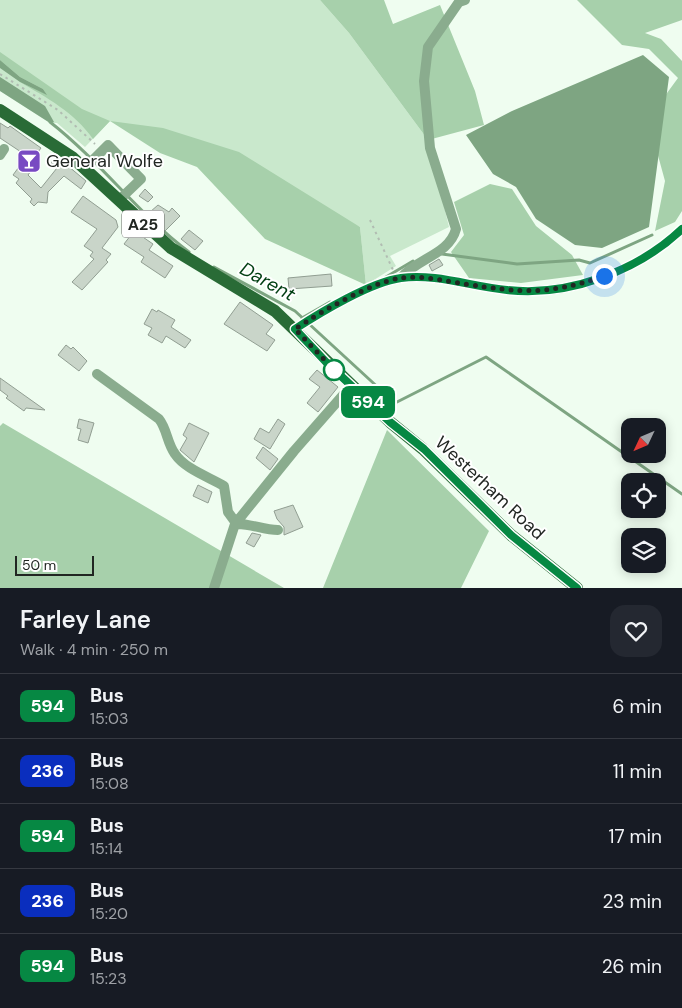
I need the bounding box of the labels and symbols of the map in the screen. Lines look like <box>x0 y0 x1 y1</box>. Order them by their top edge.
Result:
bar icon: General Wolfe <box>16 148 42 174</box>
place label: General Wolfe <box>46 149 163 173</box>
road number: A25 <box>122 210 164 238</box>
water label: Darent <box>236 256 300 307</box>
your location <box>592 264 617 289</box>
unlabelled marker <box>323 359 345 381</box>
line badge: 594 <box>339 386 397 418</box>
north arrow <box>621 418 666 462</box>
street label: Westerham Road <box>430 431 550 545</box>
scale bar <box>15 553 94 576</box>

